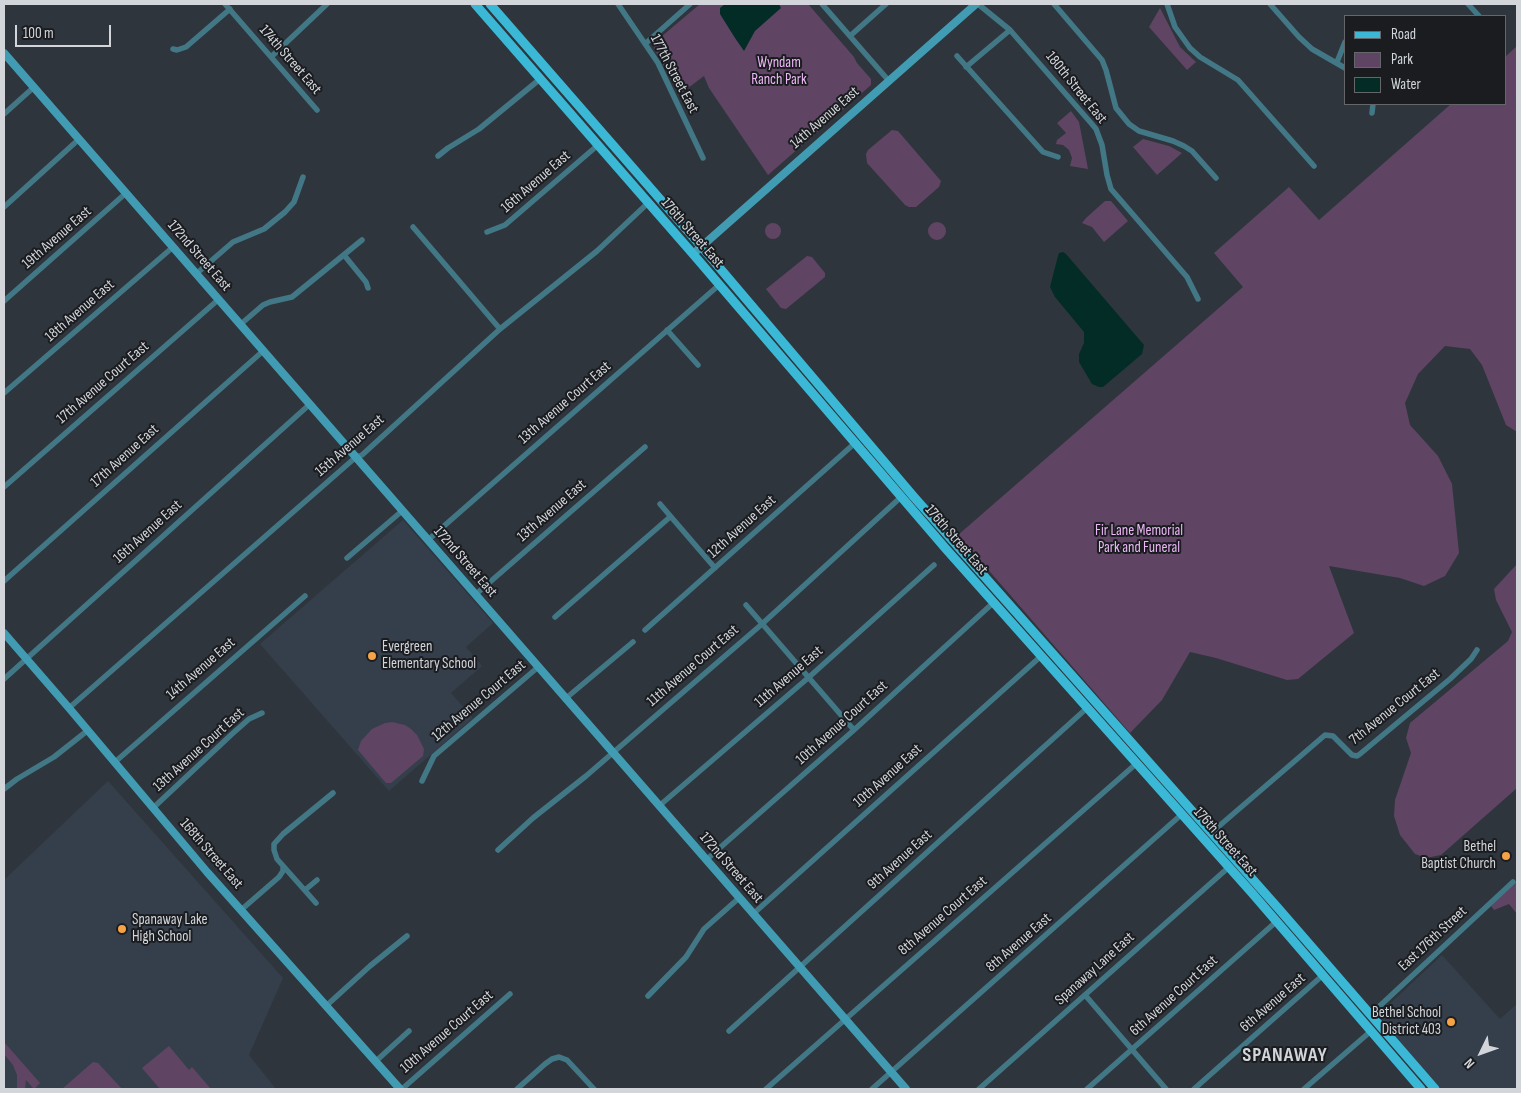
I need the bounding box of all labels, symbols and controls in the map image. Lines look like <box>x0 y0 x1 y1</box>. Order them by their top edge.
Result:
scale bar <box>18 15 114 47</box>
legend <box>1344 15 1506 105</box>
street label: 174th Street East <box>255 22 325 98</box>
text: 100 m <box>23 24 54 43</box>
text: Road <box>1391 25 1416 44</box>
street label: 177th Street East <box>646 32 702 116</box>
street label: 180th Street East <box>1041 48 1111 128</box>
text: Park <box>1391 50 1413 69</box>
park label: Wyndam Ranch Park <box>751 54 807 89</box>
text: Water <box>1391 75 1421 94</box>
street label: 14th Avenue East <box>787 83 863 153</box>
street label: 16th Avenue East <box>498 147 574 217</box>
street label: 176th Street East <box>657 194 727 272</box>
street label: 19th Avenue East <box>19 203 95 273</box>
street label: 172nd Street East <box>163 217 235 295</box>
street label: 18th Avenue East <box>42 276 118 346</box>
street label: 17th Avenue Court East <box>53 338 153 428</box>
street label: 13th Avenue Court East <box>515 358 615 448</box>
street label: 15th Avenue East <box>312 411 388 481</box>
street label: 17th Avenue East <box>87 421 163 491</box>
street label: 13th Avenue East <box>514 476 590 546</box>
street label: 12th Avenue East <box>704 492 780 562</box>
street label: 16th Avenue East <box>110 497 186 567</box>
street label: 176th Street East <box>921 501 991 579</box>
park label: Fir Lane Memorial Park and Funeral <box>1095 522 1183 557</box>
street label: 172nd Street East <box>429 523 501 601</box>
street label: 11th Avenue Court East <box>643 621 743 711</box>
street label: 14th Avenue East <box>163 634 239 704</box>
place label: Evergreen Elementary School <box>382 638 476 673</box>
street label: 11th Avenue East <box>751 642 827 712</box>
marker: Evergreen Elementary School <box>366 650 378 662</box>
street label: 12th Avenue Court East <box>428 657 530 745</box>
street label: 7th Avenue Court East <box>1346 665 1444 749</box>
street label: 10th Avenue Court East <box>792 677 892 769</box>
street label: 13th Avenue Court East <box>150 704 248 796</box>
street label: 10th Avenue East <box>850 741 926 811</box>
street label: 176th Street East <box>1189 804 1261 880</box>
street label: 168th Street East <box>176 815 246 893</box>
street label: 9th Avenue East <box>864 826 936 894</box>
street label: 172nd Street East <box>695 829 767 907</box>
place label: Bethel Baptist Church <box>1421 838 1496 873</box>
marker: Bethel Baptist Church <box>1500 850 1512 862</box>
street label: 8th Avenue Court East <box>895 873 991 959</box>
street label: East 176th Street <box>1395 903 1471 975</box>
street label: 8th Avenue East <box>983 910 1055 976</box>
place label: Spanaway Lake High School <box>132 911 207 946</box>
marker: Spanaway Lake High School <box>116 923 128 935</box>
street label: Spanaway Lane East <box>1052 929 1138 1009</box>
street label: 6th Avenue Court East <box>1126 952 1222 1040</box>
street label: 6th Avenue East <box>1237 970 1309 1036</box>
street label: 10th Avenue Court East <box>397 987 497 1077</box>
place label: Bethel School District 403 <box>1372 1004 1441 1039</box>
marker: Bethel School District 403 <box>1445 1016 1457 1028</box>
north arrow <box>1456 1028 1506 1078</box>
district label: SPANAWAY <box>1241 1044 1329 1068</box>
text: N <box>1461 1055 1478 1072</box>

